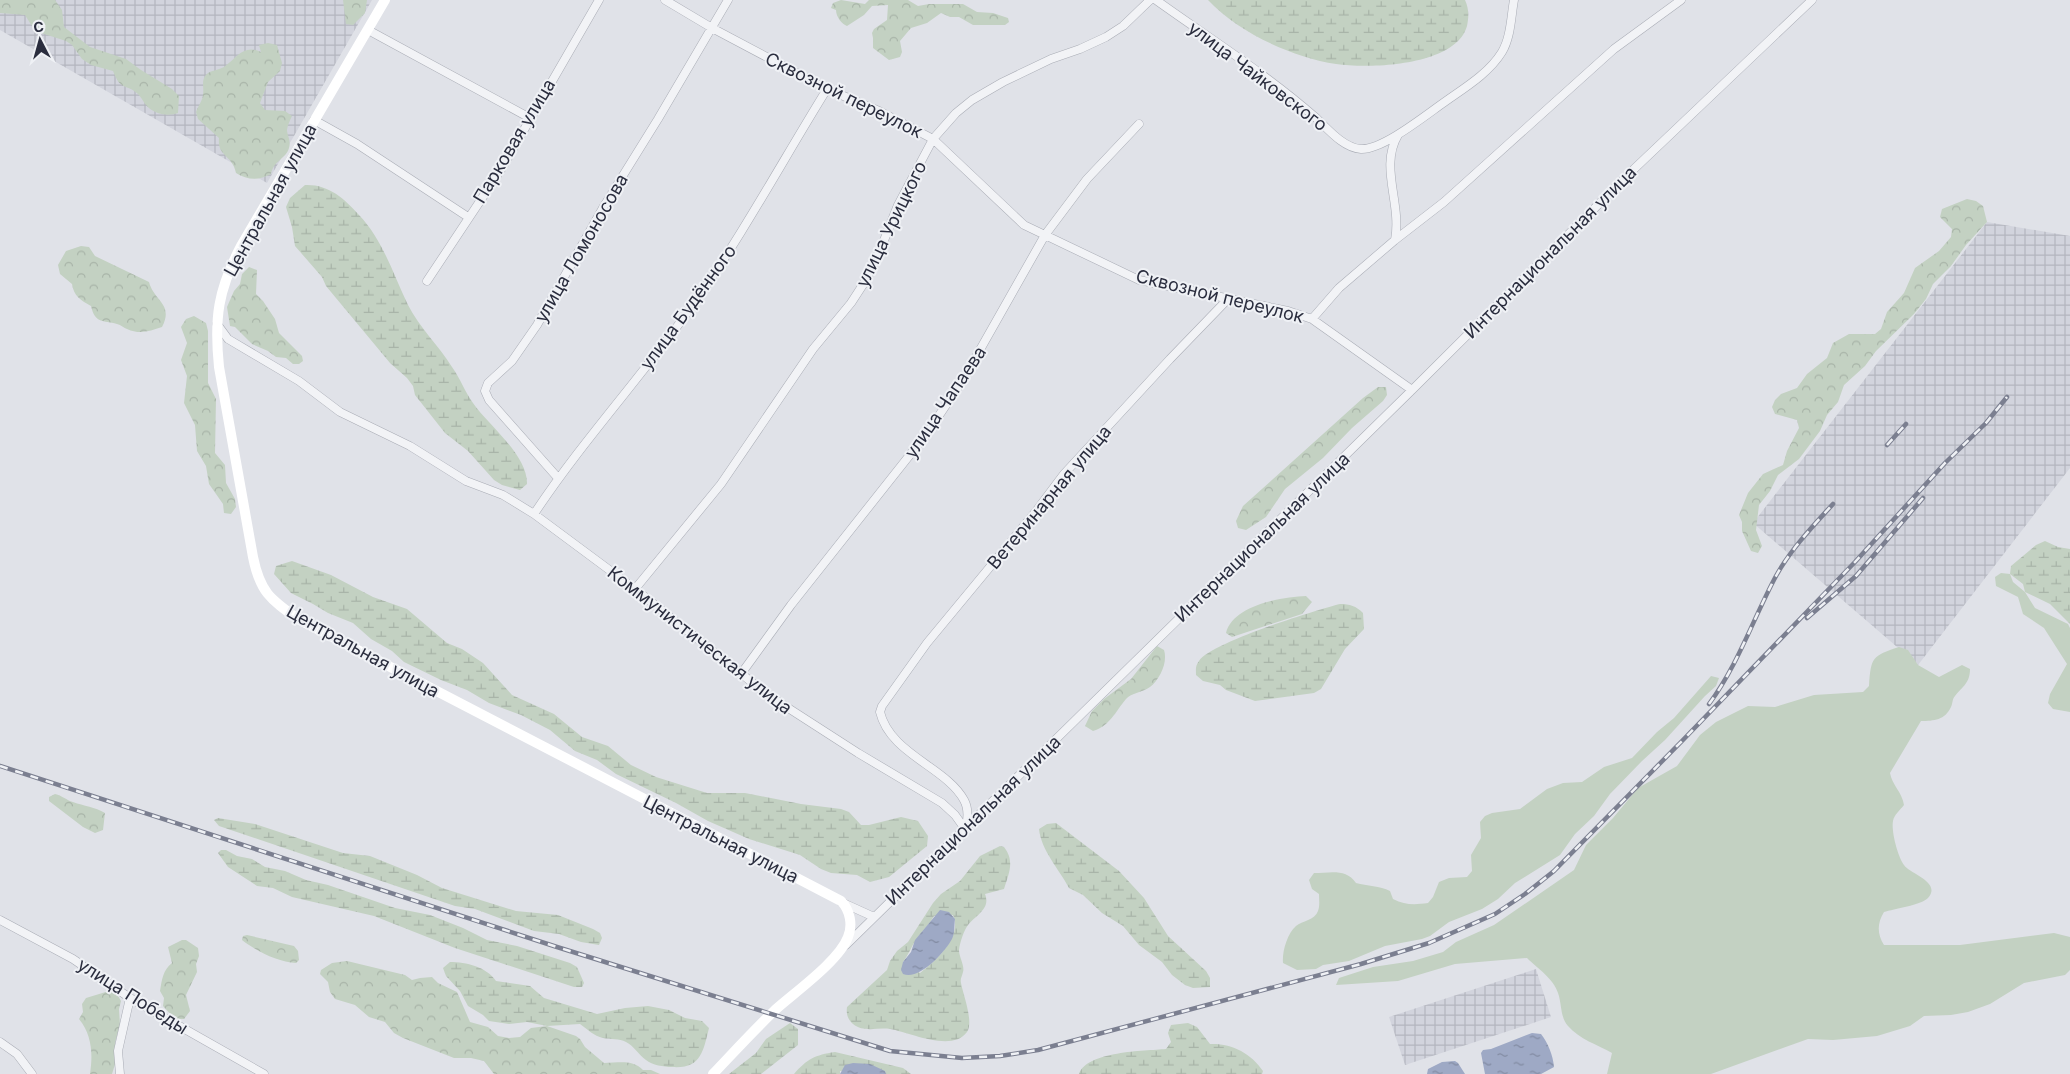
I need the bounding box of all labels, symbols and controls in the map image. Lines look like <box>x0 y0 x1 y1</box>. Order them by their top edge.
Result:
north arrow <box>15 15 65 65</box>
street label: улица Чайковского <box>1184 17 1332 135</box>
text: С <box>33 18 45 36</box>
street label: Сквозной переулок <box>762 48 926 142</box>
street label: Парковая улица <box>469 75 559 207</box>
street label: Центральная улица <box>219 120 321 280</box>
street label: улица Урицкого <box>851 158 931 290</box>
street label: Интернациональная улица <box>1460 162 1640 342</box>
street label: улица Ломоносова <box>530 170 632 326</box>
street label: улица Будённого <box>636 240 740 374</box>
street label: Сквозной переулок <box>1134 265 1306 327</box>
street label: улица Чапаева <box>900 342 990 462</box>
street label: Ветеринарная улица <box>983 421 1115 573</box>
street label: Интернациональная улица <box>1170 448 1354 626</box>
street label: Коммунистическая улица <box>604 562 796 718</box>
street label: Центральная улица <box>283 600 443 702</box>
street label: Интернациональная улица <box>881 731 1065 909</box>
street label: Центральная улица <box>640 791 802 887</box>
street label: улица Победы <box>74 954 192 1038</box>

